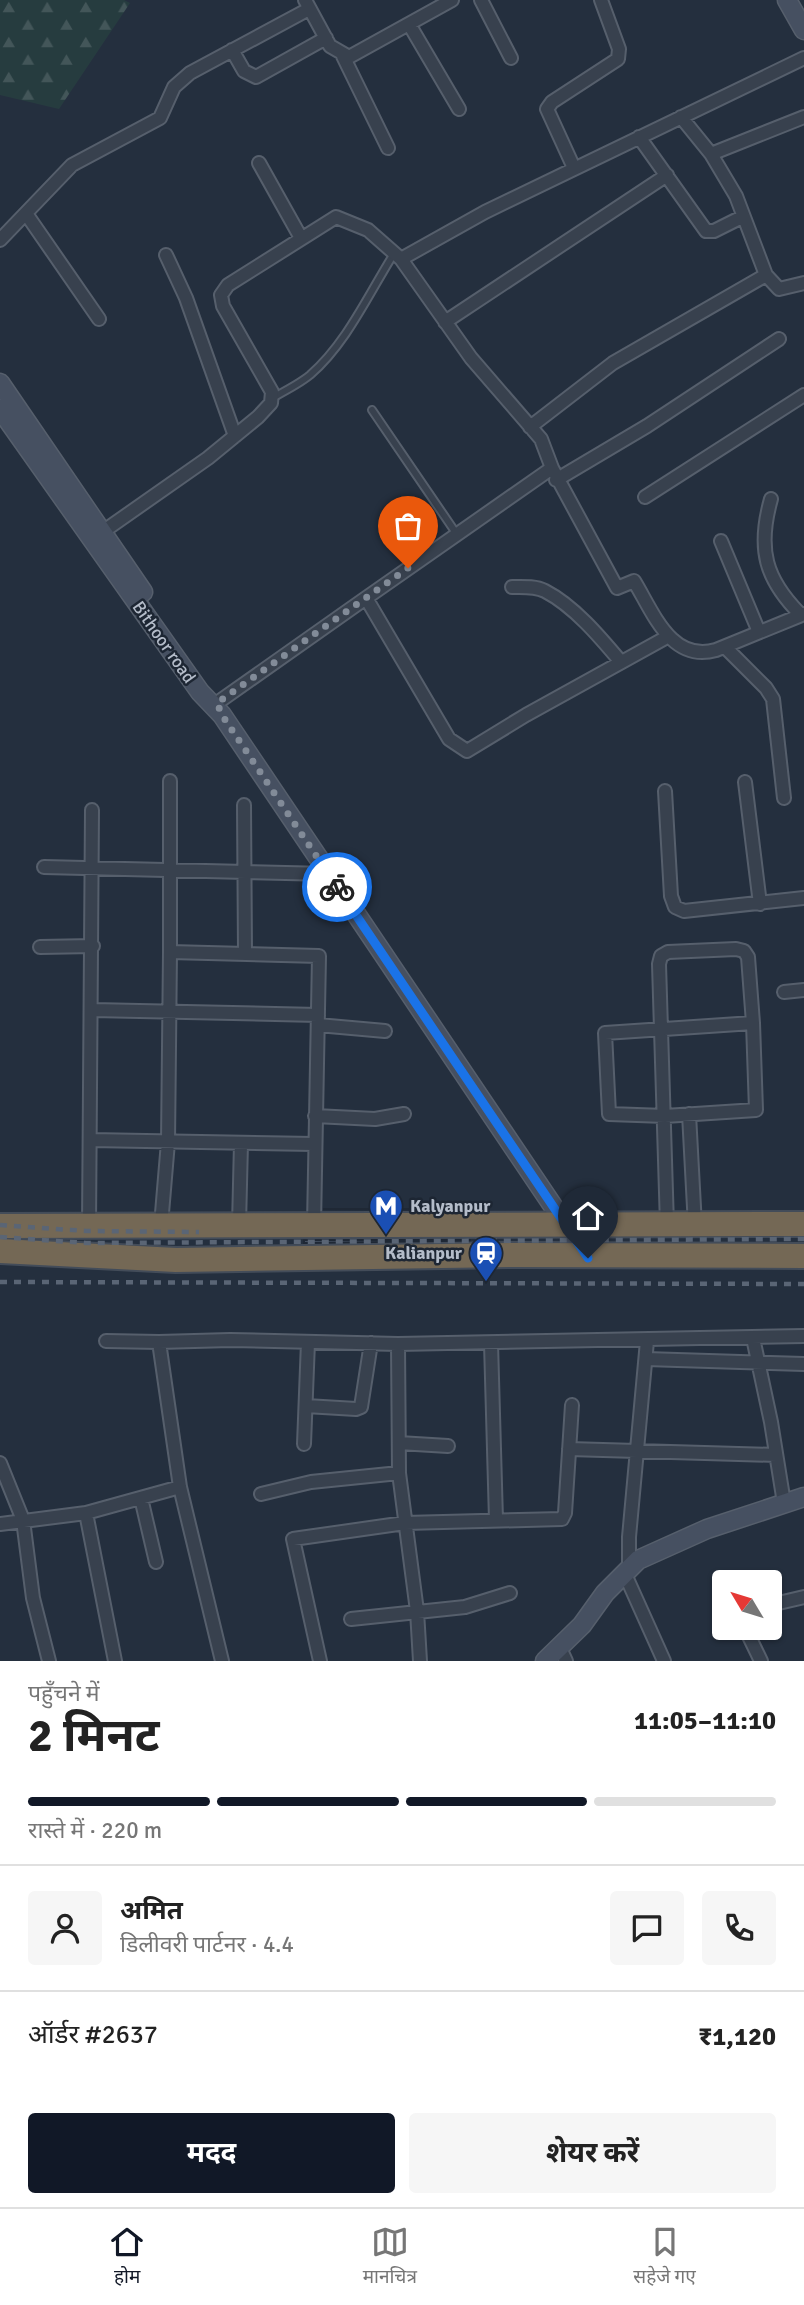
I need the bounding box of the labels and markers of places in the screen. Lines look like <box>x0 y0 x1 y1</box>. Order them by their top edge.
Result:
pin <box>378 496 438 568</box>
pin <box>558 1186 618 1258</box>
metro station icon: Kalyanpur <box>367 1187 405 1236</box>
place label: Kalyanpur <box>410 1195 491 1217</box>
station icon: Kalianpur <box>467 1234 505 1283</box>
place label: Kalianpur <box>385 1242 463 1264</box>

